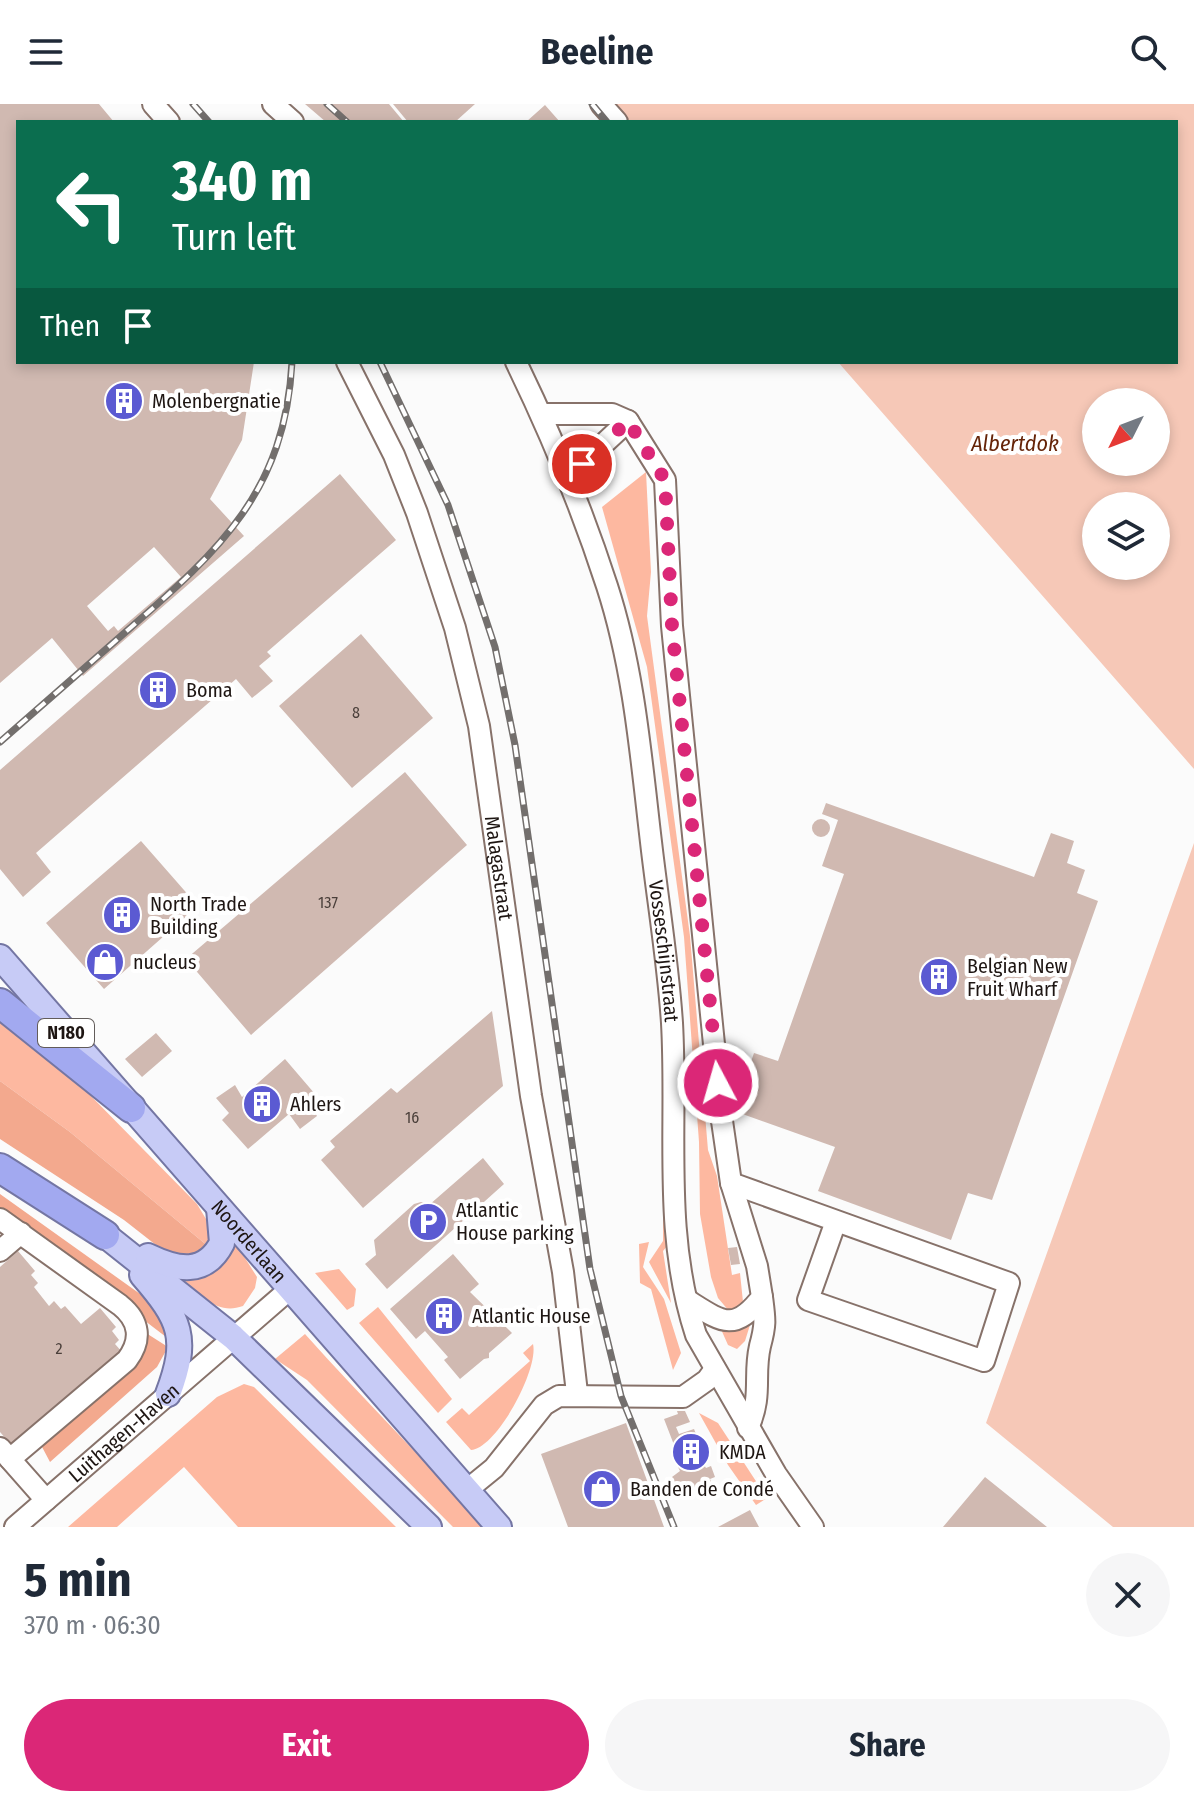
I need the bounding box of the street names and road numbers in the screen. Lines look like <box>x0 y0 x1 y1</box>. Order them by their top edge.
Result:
street label: Malagastraat <box>480 814 518 922</box>
street label: Vosseschijnstraat <box>644 879 684 1023</box>
road number: N180 <box>38 1019 94 1047</box>
street label: Noorderlaan <box>206 1195 292 1288</box>
street label: Luithagen-Haven <box>64 1378 184 1487</box>

